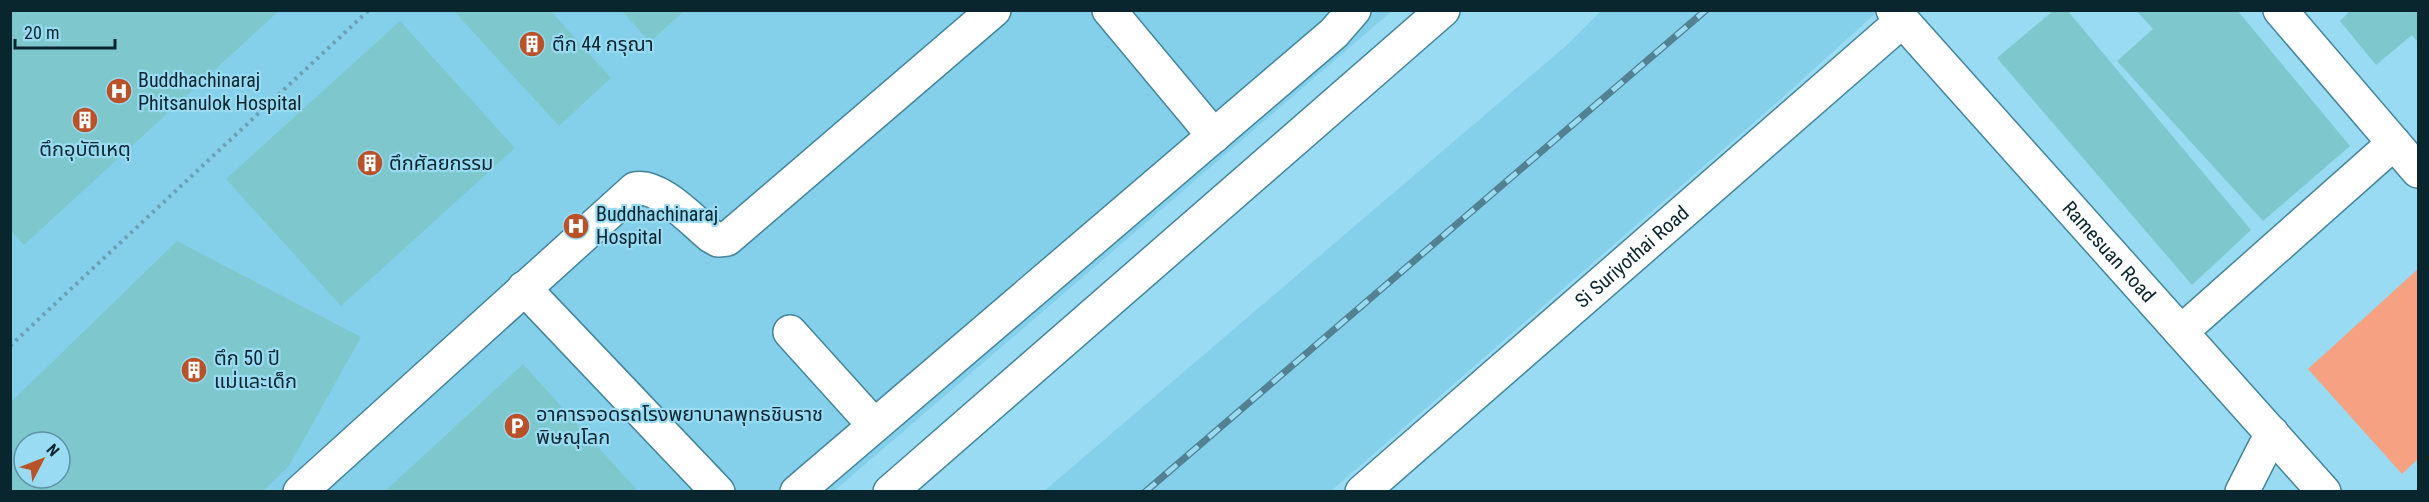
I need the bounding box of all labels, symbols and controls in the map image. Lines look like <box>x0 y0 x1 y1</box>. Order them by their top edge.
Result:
scale bar <box>15 12 116 50</box>
text: 20 m <box>24 22 59 43</box>
building icon: ตึก 44 กรุณา <box>517 29 547 59</box>
place label: ตึก 44 กรุณา <box>552 32 654 56</box>
place label: Buddhachinaraj Phitsanulok Hospital <box>138 68 302 115</box>
hospital icon: Buddhachinaraj Phitsanulok Hospital <box>104 76 134 106</box>
building icon: ตึกอุบัติเหตุ <box>70 105 100 135</box>
place label: ตึกอุบัติเหตุ <box>39 137 131 161</box>
building icon: ตึกศัลยกรรม <box>355 148 385 178</box>
place label: ตึกศัลยกรรม <box>389 151 493 175</box>
street label: Ramesuan Road <box>2058 196 2160 307</box>
street label: Si Suriyothai Road <box>1570 201 1694 313</box>
place label: Buddhachinaraj Hospital <box>596 202 718 249</box>
hospital icon: Buddhachinaraj Hospital <box>561 211 591 241</box>
place label: ตึก 50 ปี แม่และเด็ก <box>214 346 297 393</box>
building icon: ตึก 50 ปี แม่และเด็ก <box>179 355 209 385</box>
place label: อาคารจอดรถโรงพยาบาลพุทธชินราช พิษณุโลก <box>536 402 823 449</box>
parking icon: อาคารจอดรถโรงพยาบาลพุทธชินราช พิษณุโลก <box>502 411 532 441</box>
north arrow <box>12 430 72 490</box>
text: N <box>42 440 63 460</box>

